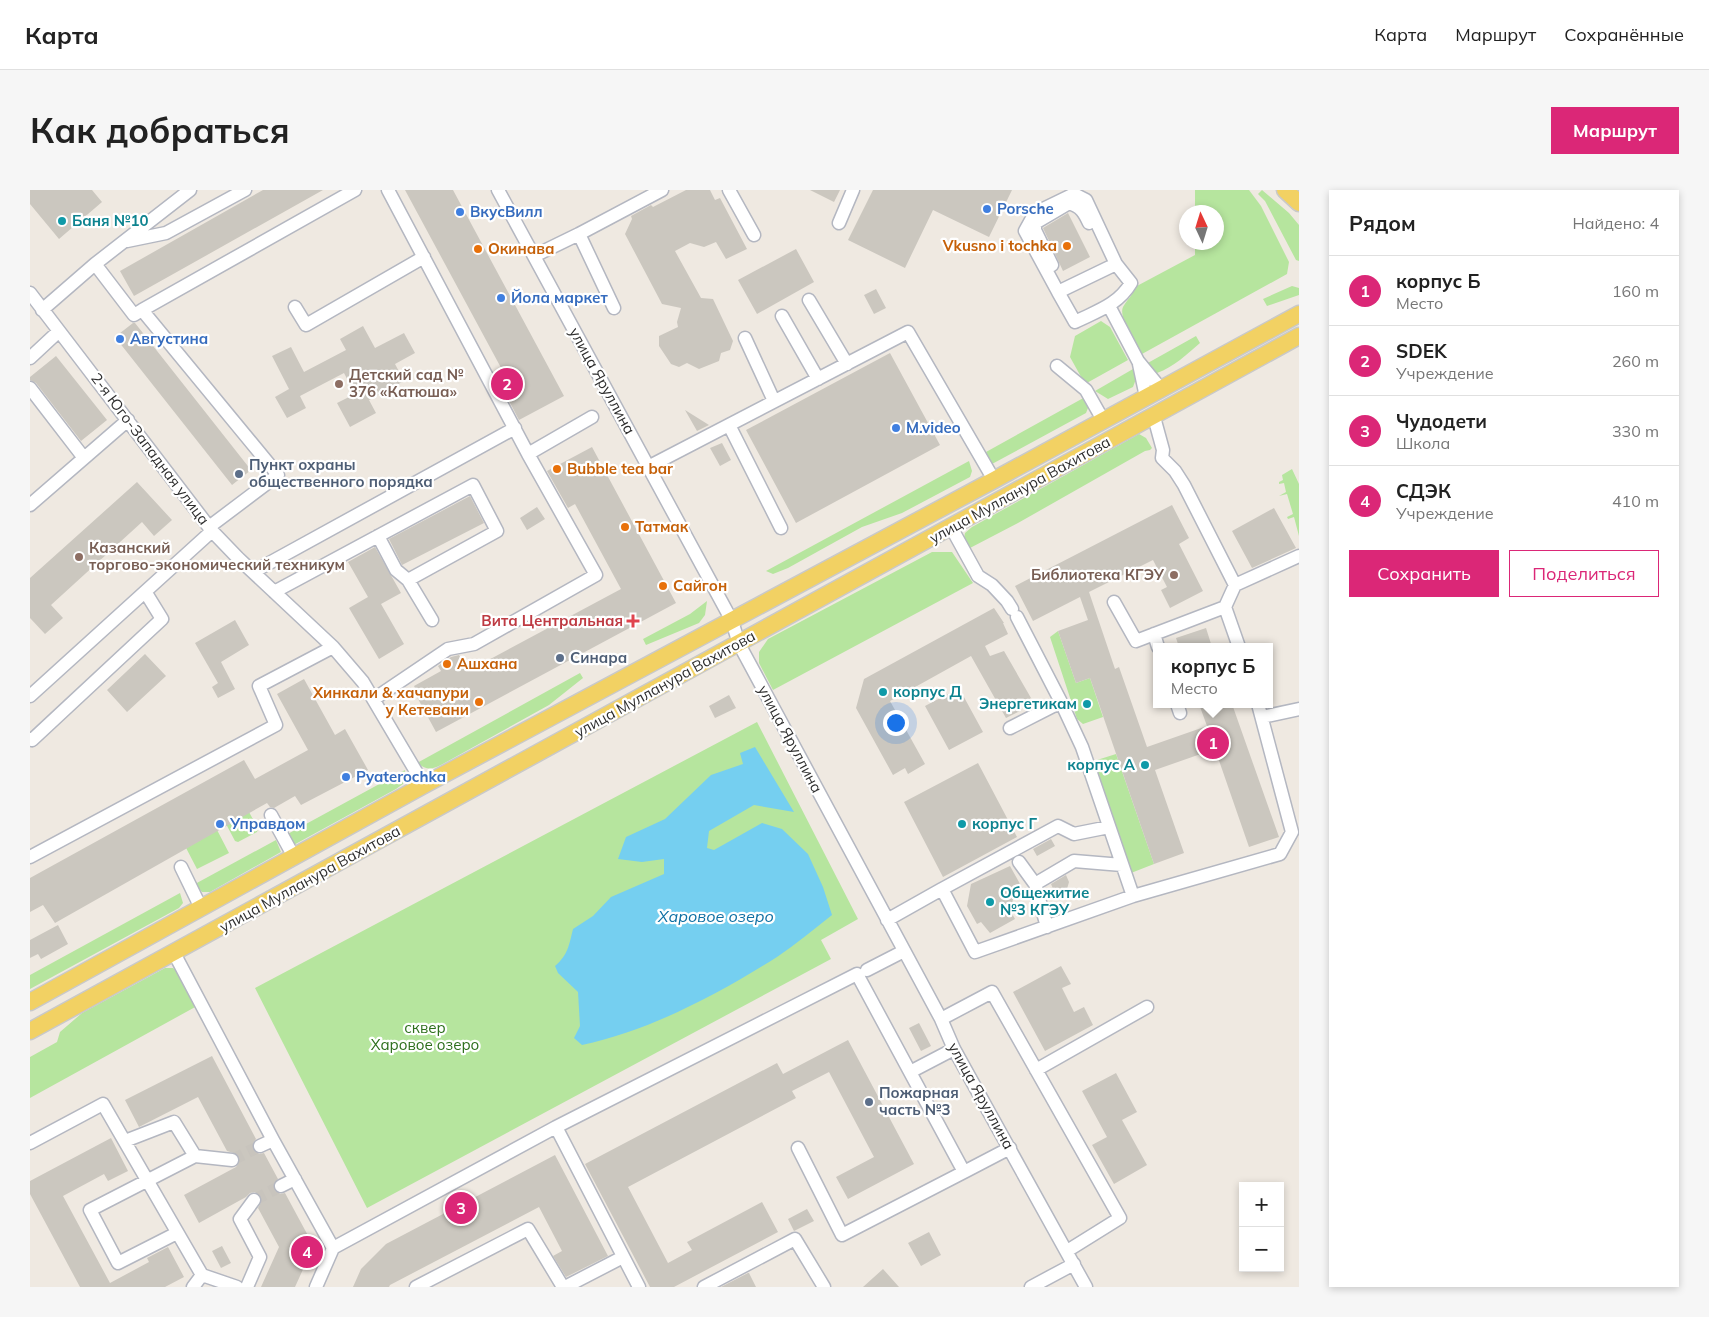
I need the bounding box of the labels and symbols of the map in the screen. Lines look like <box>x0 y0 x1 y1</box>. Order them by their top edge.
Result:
place label: Porsche <box>997 199 1054 218</box>
place label: ВкусВилл <box>470 202 543 221</box>
marker: Porsche <box>981 203 993 215</box>
north arrow <box>1179 205 1224 250</box>
marker: ВкусВилл <box>454 206 466 218</box>
place label: Баня №10 <box>72 211 149 230</box>
marker: Баня №10 <box>56 215 68 227</box>
place label: Vkusno i tochka <box>942 236 1057 255</box>
place label: Окинава <box>488 239 555 258</box>
marker: Vkusno i tochka <box>1061 240 1073 252</box>
marker: Окинава <box>472 243 484 255</box>
place label: Йола маркет <box>511 288 608 307</box>
marker: Йола маркет <box>495 292 507 304</box>
street label: улица Яруллина <box>565 324 640 438</box>
place label: Августина <box>130 329 208 348</box>
marker: Августина <box>114 333 126 345</box>
place label: Детский сад № 376 «Катюша» <box>349 365 464 401</box>
pin: 2 <box>491 365 523 403</box>
street label: 2-я Юго-Западная улица <box>87 369 214 528</box>
marker: Детский сад № 376 «Катюша» <box>333 378 345 390</box>
place label: M.video <box>906 418 961 437</box>
marker: M.video <box>890 422 902 434</box>
street label: улица Мулланура Вахитова <box>926 432 1113 547</box>
place label: Пункт охраны общественного порядка <box>249 455 433 491</box>
place label: Bubble tea bar <box>567 459 673 478</box>
marker: Bubble tea bar <box>551 463 563 475</box>
marker: Пункт охраны общественного порядка <box>233 468 245 480</box>
place label: Татмак <box>635 517 689 536</box>
marker: Татмак <box>619 521 631 533</box>
place label: Казанский торгово-экономический техникум <box>89 538 345 574</box>
marker: Казанский торгово-экономический техникум <box>73 551 85 563</box>
place label: Библиотека КГЭУ <box>1031 565 1165 584</box>
marker: Библиотека КГЭУ <box>1168 569 1180 581</box>
place label: Сайгон <box>673 576 727 595</box>
marker: Сайгон <box>657 580 669 592</box>
place label: Вита Центральная <box>481 611 623 630</box>
marker: Вита Центральная <box>627 615 639 627</box>
street label: улица Мулланура Вахитова <box>571 626 758 741</box>
place label: Синара <box>570 648 627 667</box>
marker: Синара <box>554 652 566 664</box>
place label: Ашхана <box>457 654 518 673</box>
marker: Ашхана <box>441 658 453 670</box>
street label: улица Яруллина <box>754 682 827 796</box>
place label: корпус Д <box>893 682 962 701</box>
place label: Хинкали & хачапури у Кетевани <box>312 683 469 719</box>
marker: корпус Д <box>877 686 889 698</box>
place label: Энергетикам <box>979 694 1077 713</box>
marker: Хинкали & хачапури у Кетевани <box>473 696 485 708</box>
marker: Энергетикам <box>1081 698 1093 710</box>
your location <box>883 710 909 736</box>
pin: 1 <box>1197 724 1229 762</box>
place label: корпус А <box>1067 755 1136 774</box>
marker: корпус А <box>1139 759 1151 771</box>
place label: Pyaterochka <box>356 767 446 786</box>
marker: Pyaterochka <box>340 771 352 783</box>
place label: Управдом <box>229 814 306 833</box>
place label: корпус Г <box>972 814 1037 833</box>
marker: Управдом <box>214 818 226 830</box>
marker: корпус Г <box>956 818 968 830</box>
street label: улица Мулланура Вахитова <box>216 821 403 936</box>
place label: Общежитие №3 КГЭУ <box>1000 883 1089 919</box>
marker: Общежитие №3 КГЭУ <box>984 896 996 908</box>
water label: Харовое озеро <box>657 906 774 926</box>
park label: сквер Харовое озеро <box>371 1018 479 1054</box>
street label: улица Яруллина <box>944 1039 1019 1153</box>
place label: Пожарная часть №3 <box>879 1083 959 1119</box>
marker: Пожарная часть №3 <box>863 1096 875 1108</box>
pin: 3 <box>445 1189 477 1227</box>
pin: 4 <box>291 1233 323 1271</box>

